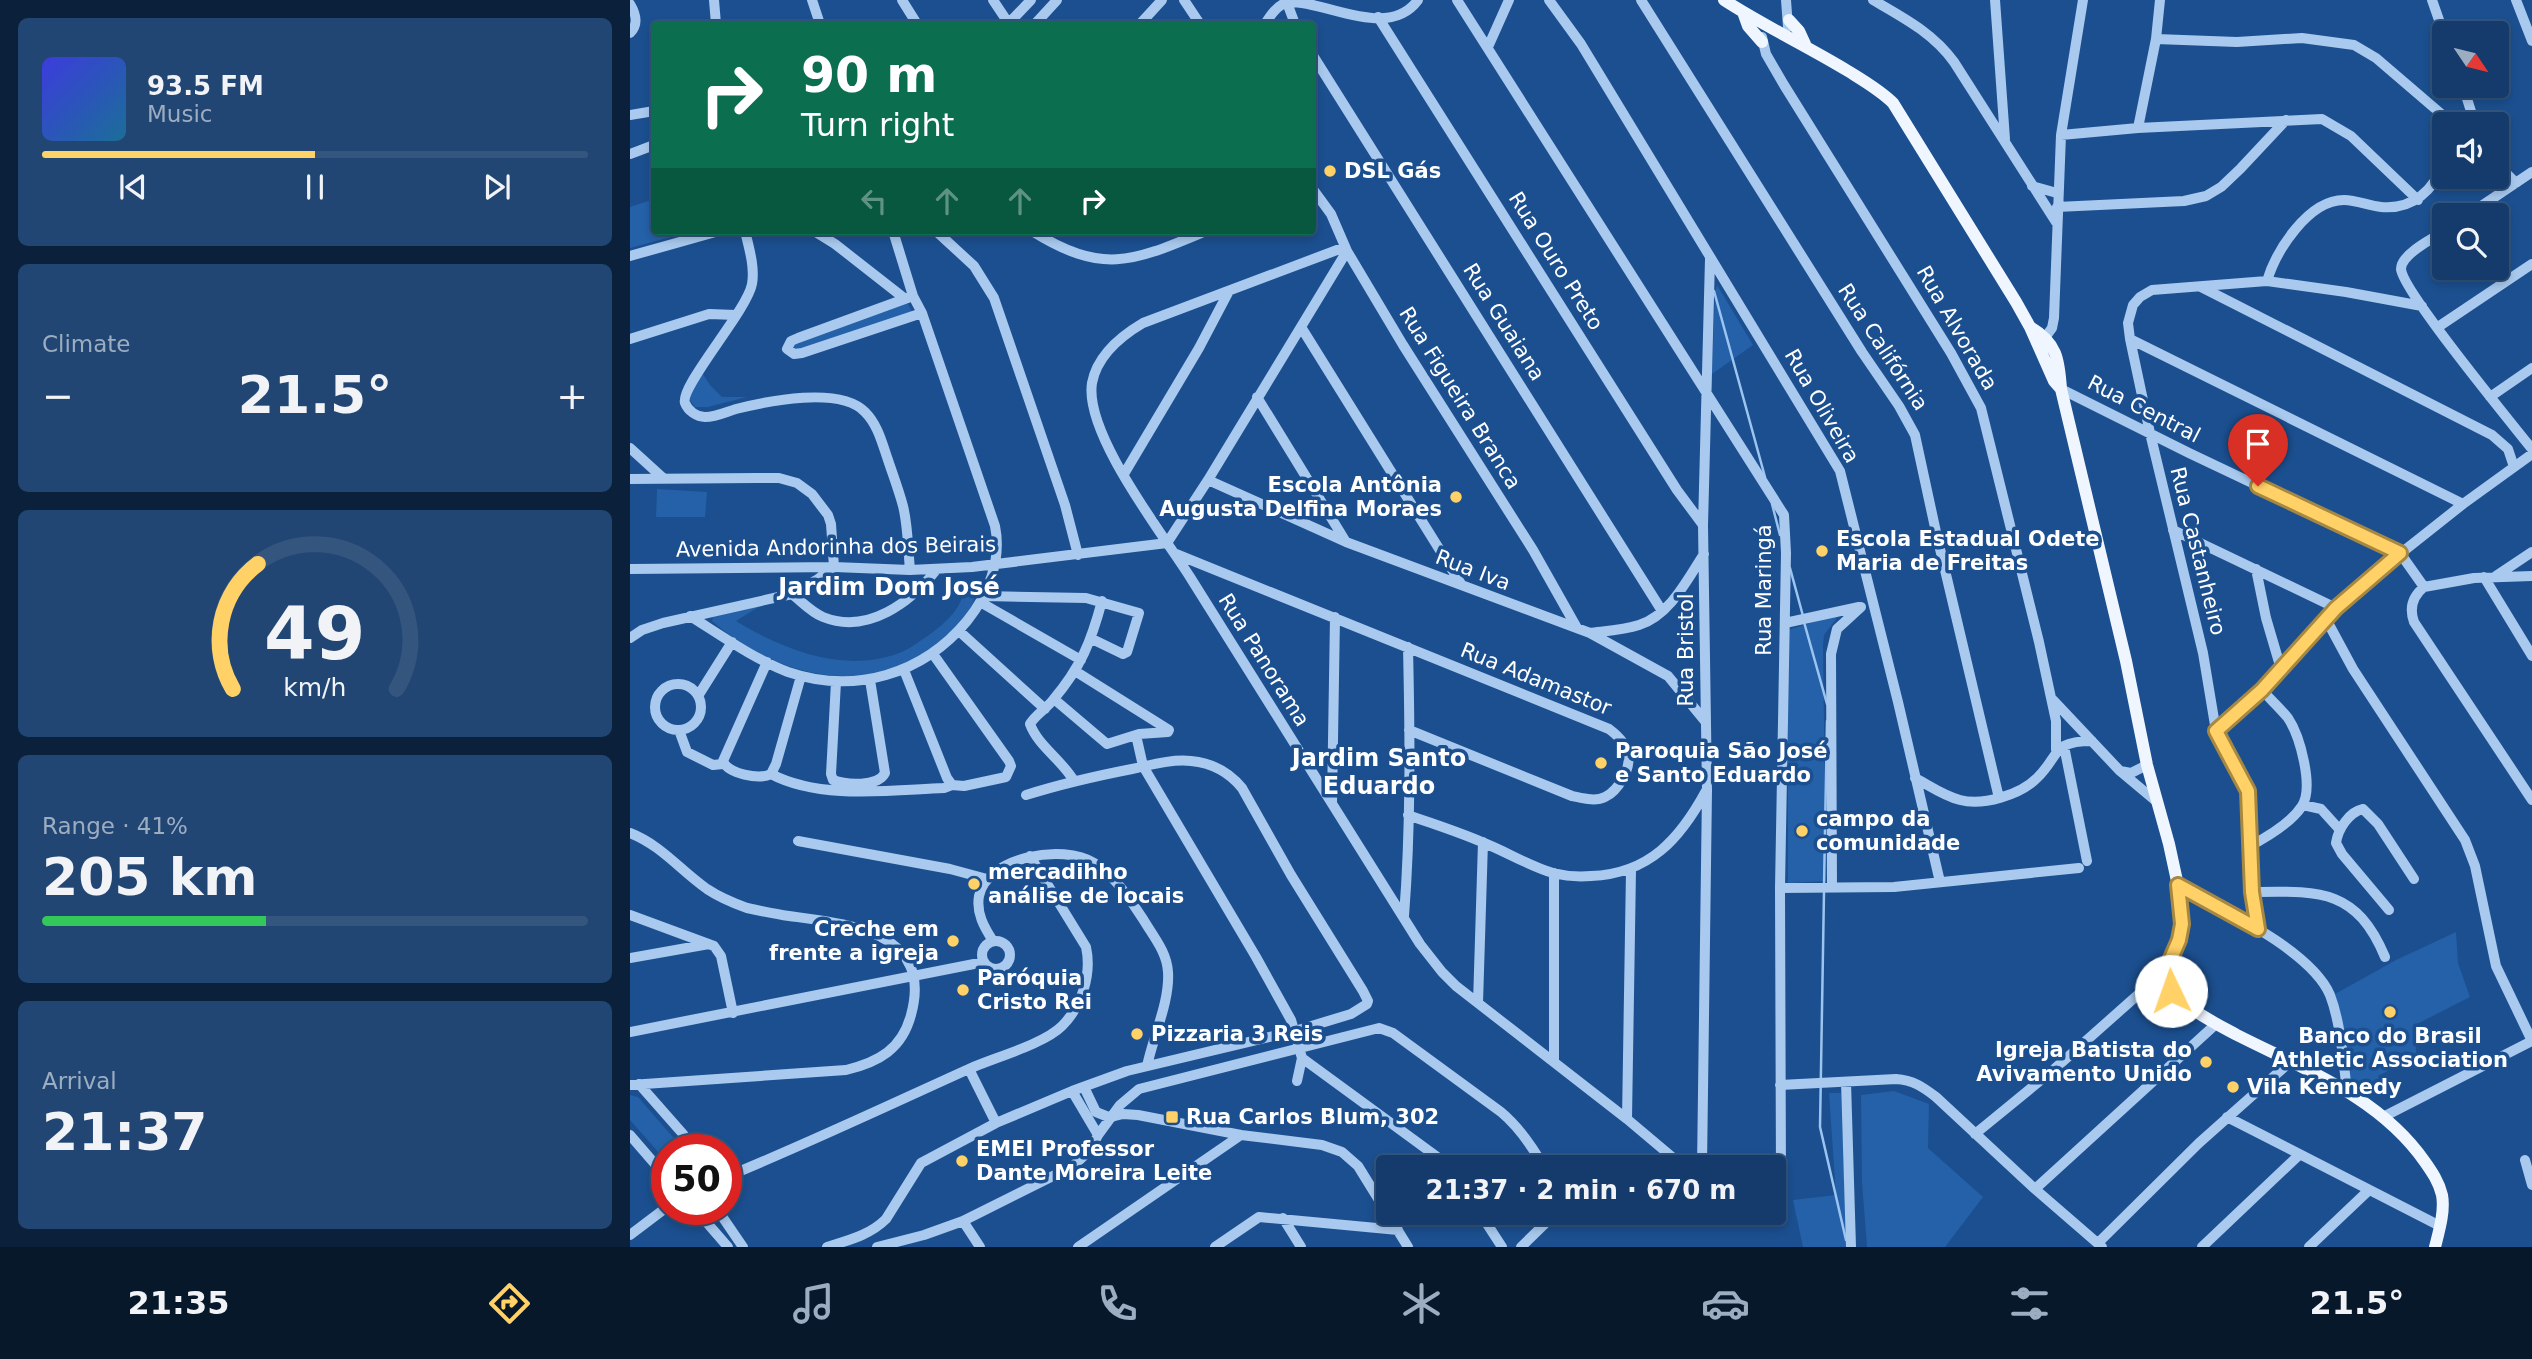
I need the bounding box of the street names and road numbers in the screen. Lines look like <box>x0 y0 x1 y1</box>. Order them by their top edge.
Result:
street label: Rua Ouro Preto <box>1504 187 1608 335</box>
street label: Rua Guaiana <box>1458 259 1550 385</box>
street label: Rua Alvorada <box>1912 262 2002 394</box>
street label: Rua Califórnia <box>1833 279 1933 415</box>
street label: Rua Figueira Branca <box>1394 303 1526 493</box>
street label: Rua Oliveira <box>1780 345 1864 467</box>
street label: Rua Central <box>2084 370 2204 448</box>
street label: Rua Castanheiro <box>2165 464 2231 638</box>
street label: Rua Maringá <box>1752 524 1776 656</box>
street label: Avenida Andorinha dos Beirais <box>676 532 996 562</box>
street label: Rua Iva <box>1432 545 1514 595</box>
street label: Rua Panorama <box>1214 589 1314 731</box>
street label: Rua Bristol <box>1674 593 1698 707</box>
street label: Rua Adamastor <box>1457 638 1615 720</box>

